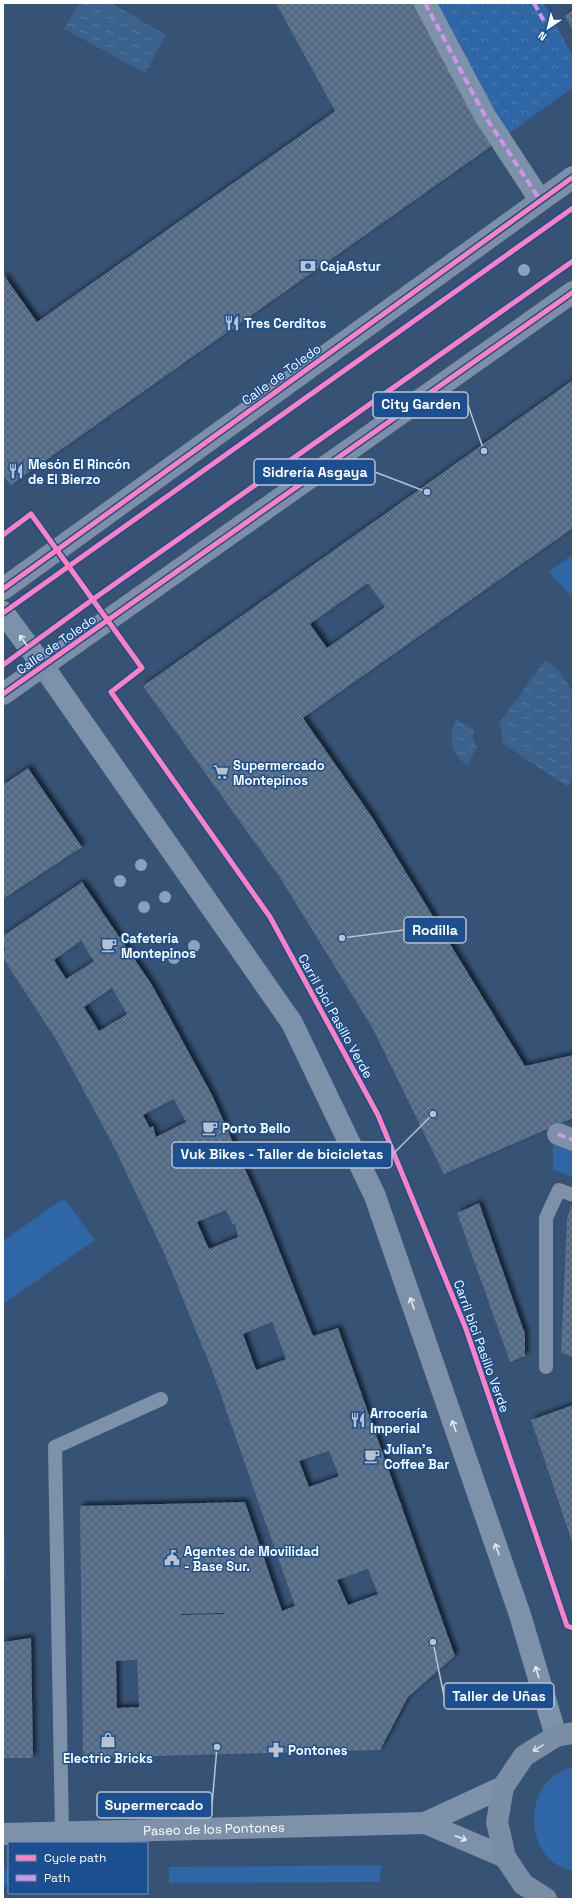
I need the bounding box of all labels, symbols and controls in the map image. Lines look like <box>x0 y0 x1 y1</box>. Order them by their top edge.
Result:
north arrow <box>528 8 568 48</box>
text: N <box>535 28 549 44</box>
bank icon: CajaAstur <box>299 257 317 275</box>
place label: CajaAstur <box>320 258 381 275</box>
restaurant icon: Tres Cerditos <box>223 314 241 332</box>
place label: Tres Cerditos <box>244 315 326 332</box>
street label: Calle de Toledo <box>238 340 324 409</box>
callout: City Garden <box>373 392 468 418</box>
text: City Garden <box>381 395 461 413</box>
place label: Mesón El Rincón de El Bierzo <box>28 456 130 488</box>
callout: Sidrería Asgaya <box>254 459 375 485</box>
restaurant icon: Mesón El Rincón de El Bierzo <box>7 462 25 480</box>
text: Sidrería Asgaya <box>262 463 368 481</box>
street label: Calle de Toledo <box>13 610 100 678</box>
one-way arrow <box>19 634 27 645</box>
place label: Supermercado Montepinos <box>233 757 325 789</box>
supermarket icon: Supermercado Montepinos <box>212 763 230 781</box>
callout: Rodilla <box>404 917 466 943</box>
text: Rodilla <box>412 921 458 939</box>
place label: Cafetería Montepinos <box>121 930 196 962</box>
cafe icon: Cafetería Montepinos <box>100 936 118 954</box>
street label: Carril bici Pasillo Verde <box>294 951 377 1082</box>
cafe icon: Porto Bello <box>201 1119 219 1137</box>
place label: Porto Bello <box>222 1120 291 1137</box>
callout: Vuk Bikes - Taller de bicicletas <box>172 1142 392 1168</box>
text: Vuk Bikes - Taller de bicicletas <box>181 1145 383 1163</box>
street label: Carril bici Pasillo Verde <box>450 1278 513 1415</box>
one-way arrow <box>407 1297 415 1309</box>
place label: Arrocería Imperial <box>370 1405 428 1437</box>
restaurant icon: Arrocería Imperial <box>349 1411 367 1429</box>
one-way arrow <box>450 1420 458 1432</box>
place label: Julian's Coffee Bar <box>384 1441 449 1473</box>
cafe icon: Julian's Coffee Bar <box>363 1447 381 1465</box>
one-way arrow <box>493 1542 500 1555</box>
place label: Agentes de Movilidad - Base Sur. <box>184 1543 319 1575</box>
public building icon: Agentes de Movilidad - Base Sur. <box>163 1549 181 1567</box>
one-way arrow <box>533 1666 540 1679</box>
callout: Taller de Uñas <box>444 1683 554 1709</box>
text: Taller de Uñas <box>452 1687 546 1705</box>
shop icon: Electric Bricks <box>99 1731 117 1749</box>
pharmacy icon: Pontones <box>267 1741 285 1759</box>
place label: Pontones <box>288 1742 348 1759</box>
one-way arrow <box>532 1744 544 1752</box>
place label: Electric Bricks <box>63 1750 153 1767</box>
callout: Supermercado <box>97 1792 212 1818</box>
text: Supermercado <box>105 1796 203 1814</box>
street label: Paseo de los Pontones <box>143 1819 285 1839</box>
one-way arrow <box>454 1835 466 1843</box>
legend <box>8 1842 148 1894</box>
text: Cycle path <box>44 1850 106 1866</box>
text: Path <box>44 1870 70 1886</box>

